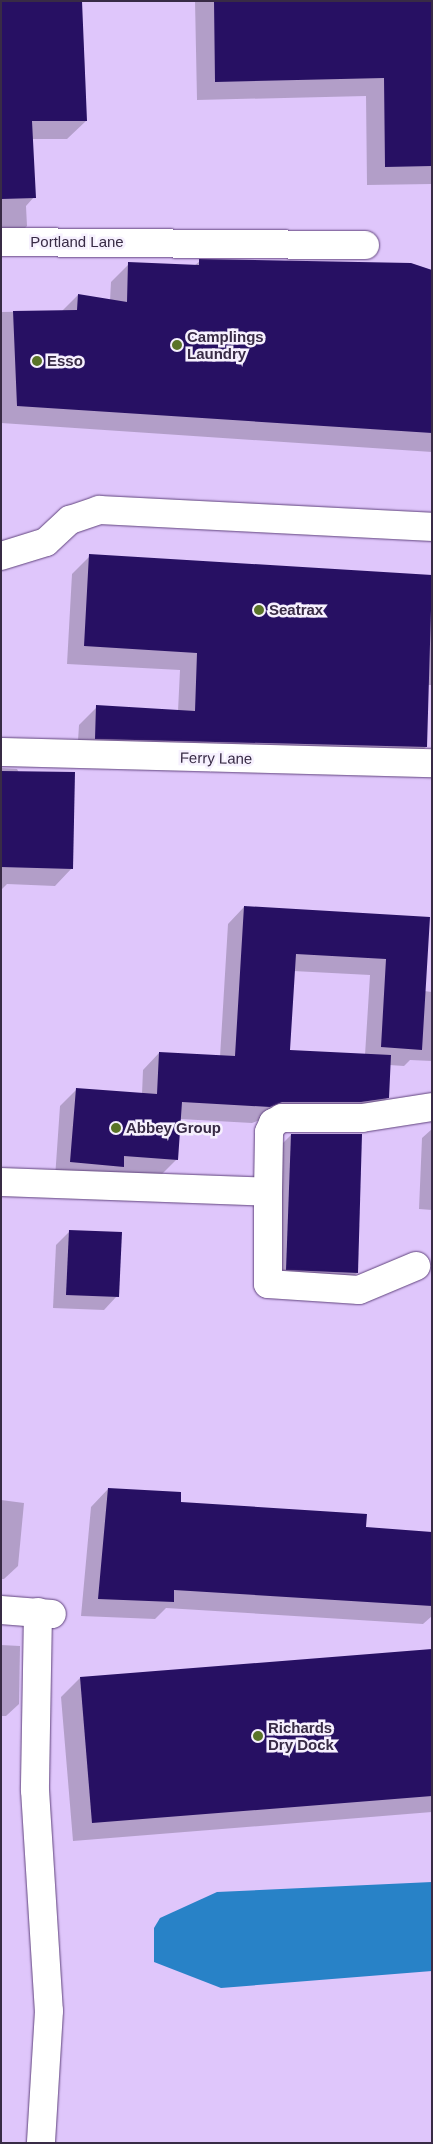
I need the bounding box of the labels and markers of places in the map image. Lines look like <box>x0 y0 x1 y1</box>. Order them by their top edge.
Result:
place label: Camplings Laundry <box>187 327 264 362</box>
marker: Camplings Laundry <box>171 339 183 351</box>
place label: Esso <box>47 352 83 370</box>
marker: Esso <box>31 355 43 367</box>
place label: Seatrax <box>269 601 323 619</box>
marker: Seatrax <box>253 604 265 616</box>
place label: Abbey Group <box>126 1119 221 1137</box>
marker: Abbey Group <box>110 1122 122 1134</box>
place label: Richards Dry Dock <box>268 1718 334 1753</box>
marker: Richards Dry Dock <box>252 1730 264 1742</box>

